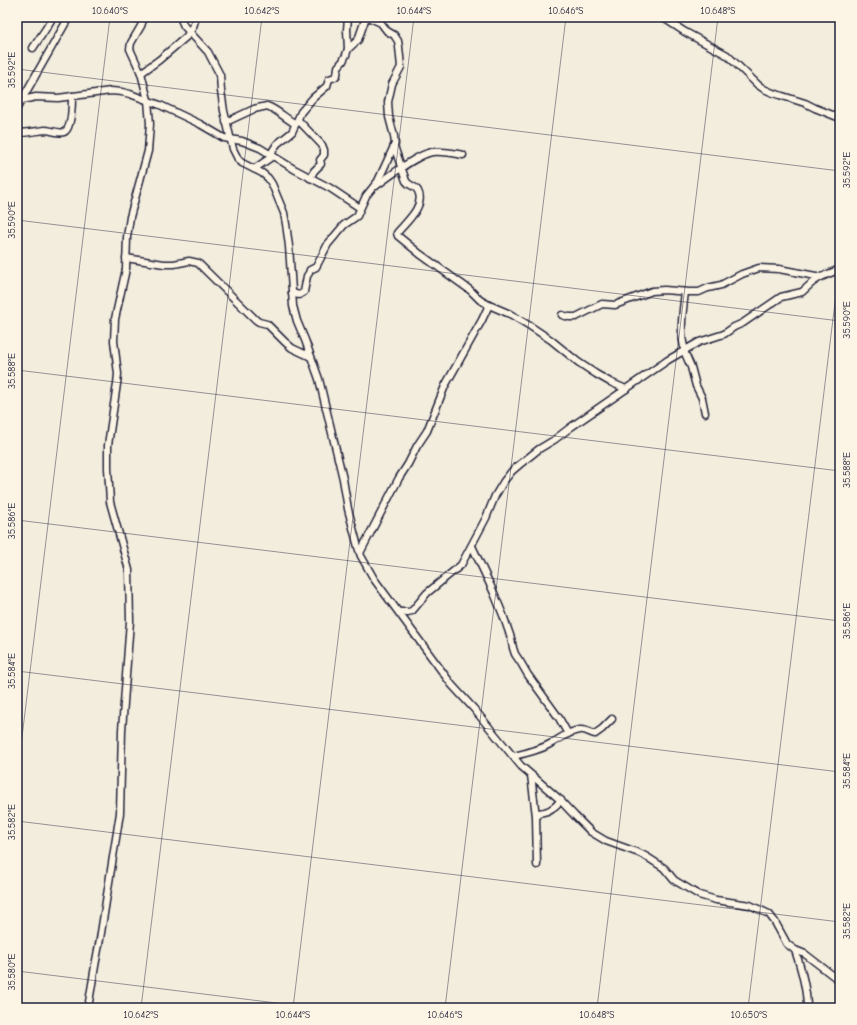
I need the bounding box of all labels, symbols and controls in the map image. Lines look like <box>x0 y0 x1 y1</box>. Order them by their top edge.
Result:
text: 10.640°S <box>92 5 128 17</box>
text: 10.642°S <box>244 5 280 17</box>
text: 10.644°S <box>397 5 432 17</box>
text: 10.646°S <box>548 5 584 17</box>
text: 10.648°S <box>701 5 736 17</box>
text: 35.592°E <box>6 52 18 88</box>
text: 35.592°E <box>841 152 853 188</box>
text: 35.590°E <box>6 201 18 239</box>
text: 35.590°E <box>841 301 853 339</box>
text: 35.588°E <box>6 353 18 389</box>
text: 35.588°E <box>841 452 853 488</box>
text: 35.586°E <box>6 503 18 539</box>
text: 35.586°E <box>841 603 853 639</box>
text: 35.584°E <box>6 653 18 689</box>
text: 35.584°E <box>841 753 853 789</box>
text: 35.582°E <box>6 804 18 840</box>
text: 35.582°E <box>841 903 853 939</box>
text: 35.580°E <box>6 953 18 991</box>
text: 10.642°S <box>123 1009 159 1021</box>
text: 10.644°S <box>276 1009 311 1021</box>
text: 10.646°S <box>427 1009 463 1021</box>
text: 10.648°S <box>580 1009 615 1021</box>
text: 10.650°S <box>731 1009 768 1021</box>

